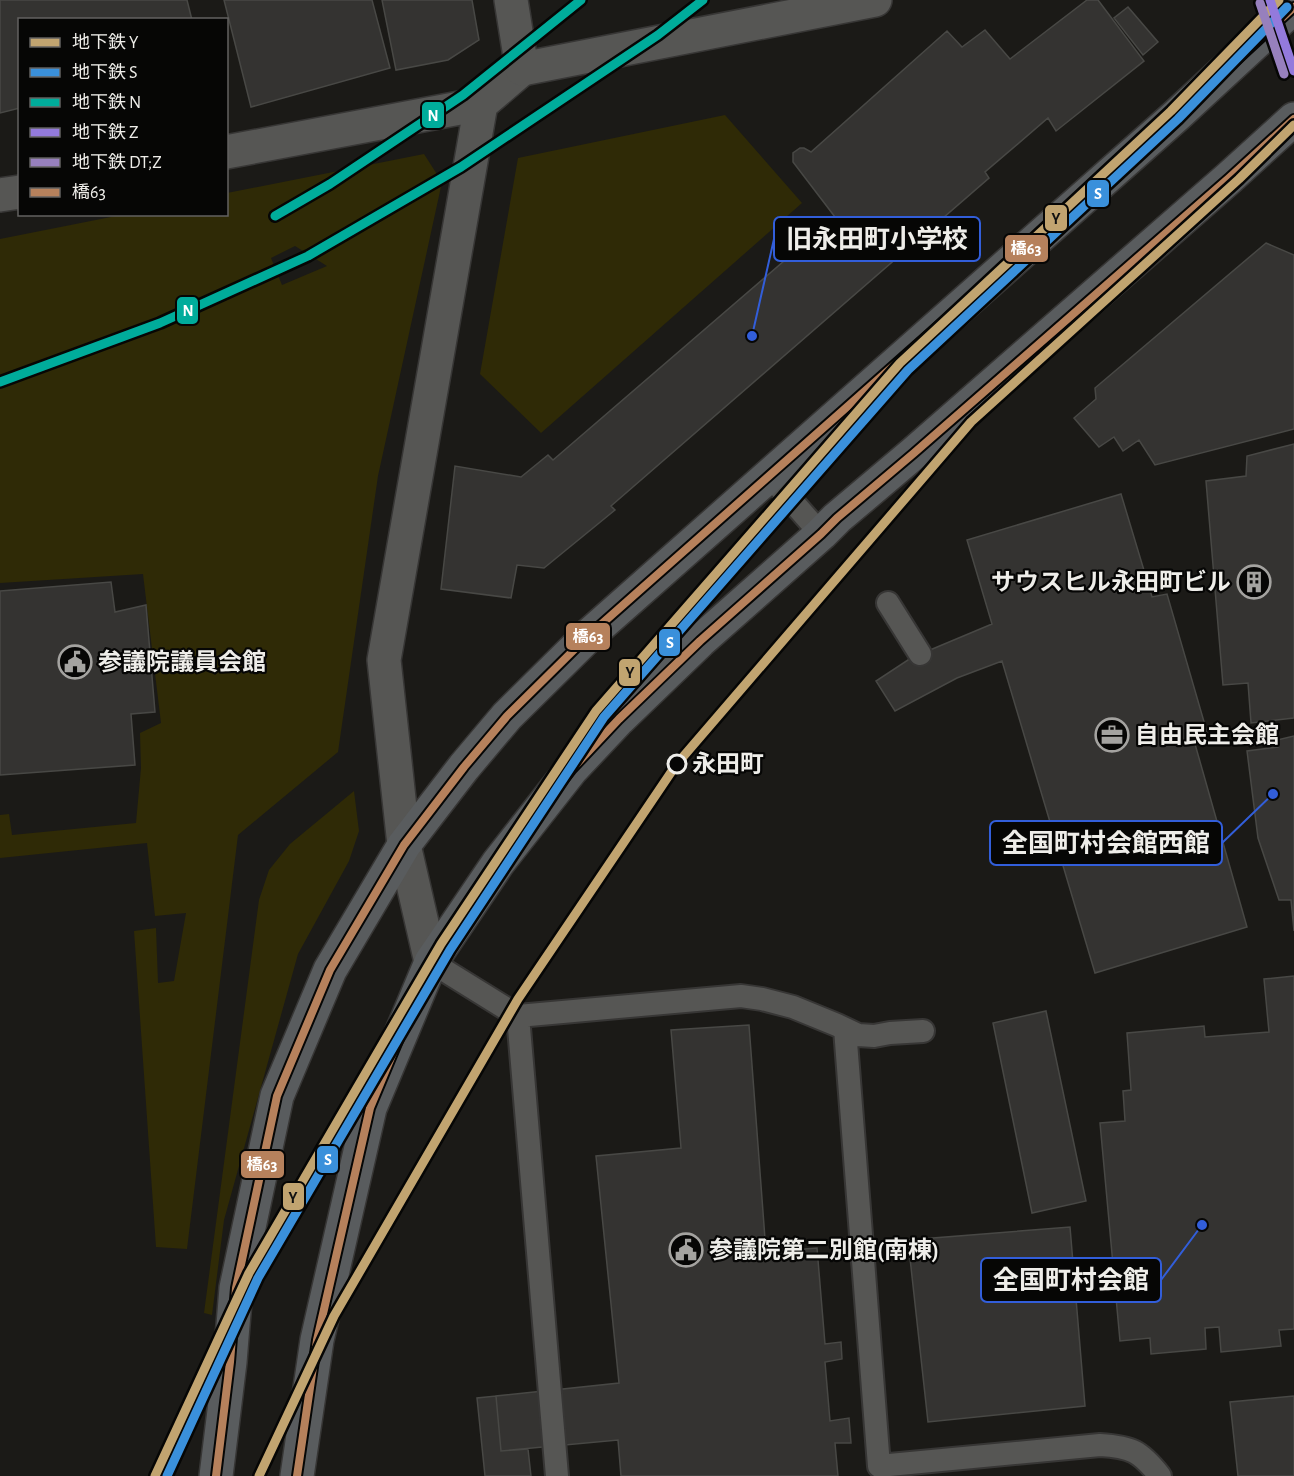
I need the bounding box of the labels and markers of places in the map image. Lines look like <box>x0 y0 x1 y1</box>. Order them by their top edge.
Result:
callout: 旧永田町小学校 <box>774 217 980 261</box>
building icon: サウスヒル永田町ビル <box>1236 564 1272 600</box>
place label: サウスヒル永田町ビル <box>991 569 1231 595</box>
public building icon: 参議院議員会館 <box>57 644 93 680</box>
place label: 参議院議員会館 <box>98 649 266 675</box>
office icon: 自由民主会館 <box>1094 717 1130 753</box>
place label: 自由民主会館 <box>1135 722 1279 748</box>
place label: 永田町 <box>692 751 764 777</box>
marker: 永田町 <box>667 754 687 774</box>
callout: 全国町村会館西館 <box>990 821 1222 865</box>
public building icon: 参議院第二別館(南棟) <box>668 1232 704 1268</box>
place label: 参議院第二別館(南棟) <box>709 1237 939 1263</box>
callout: 全国町村会館 <box>981 1258 1161 1302</box>

